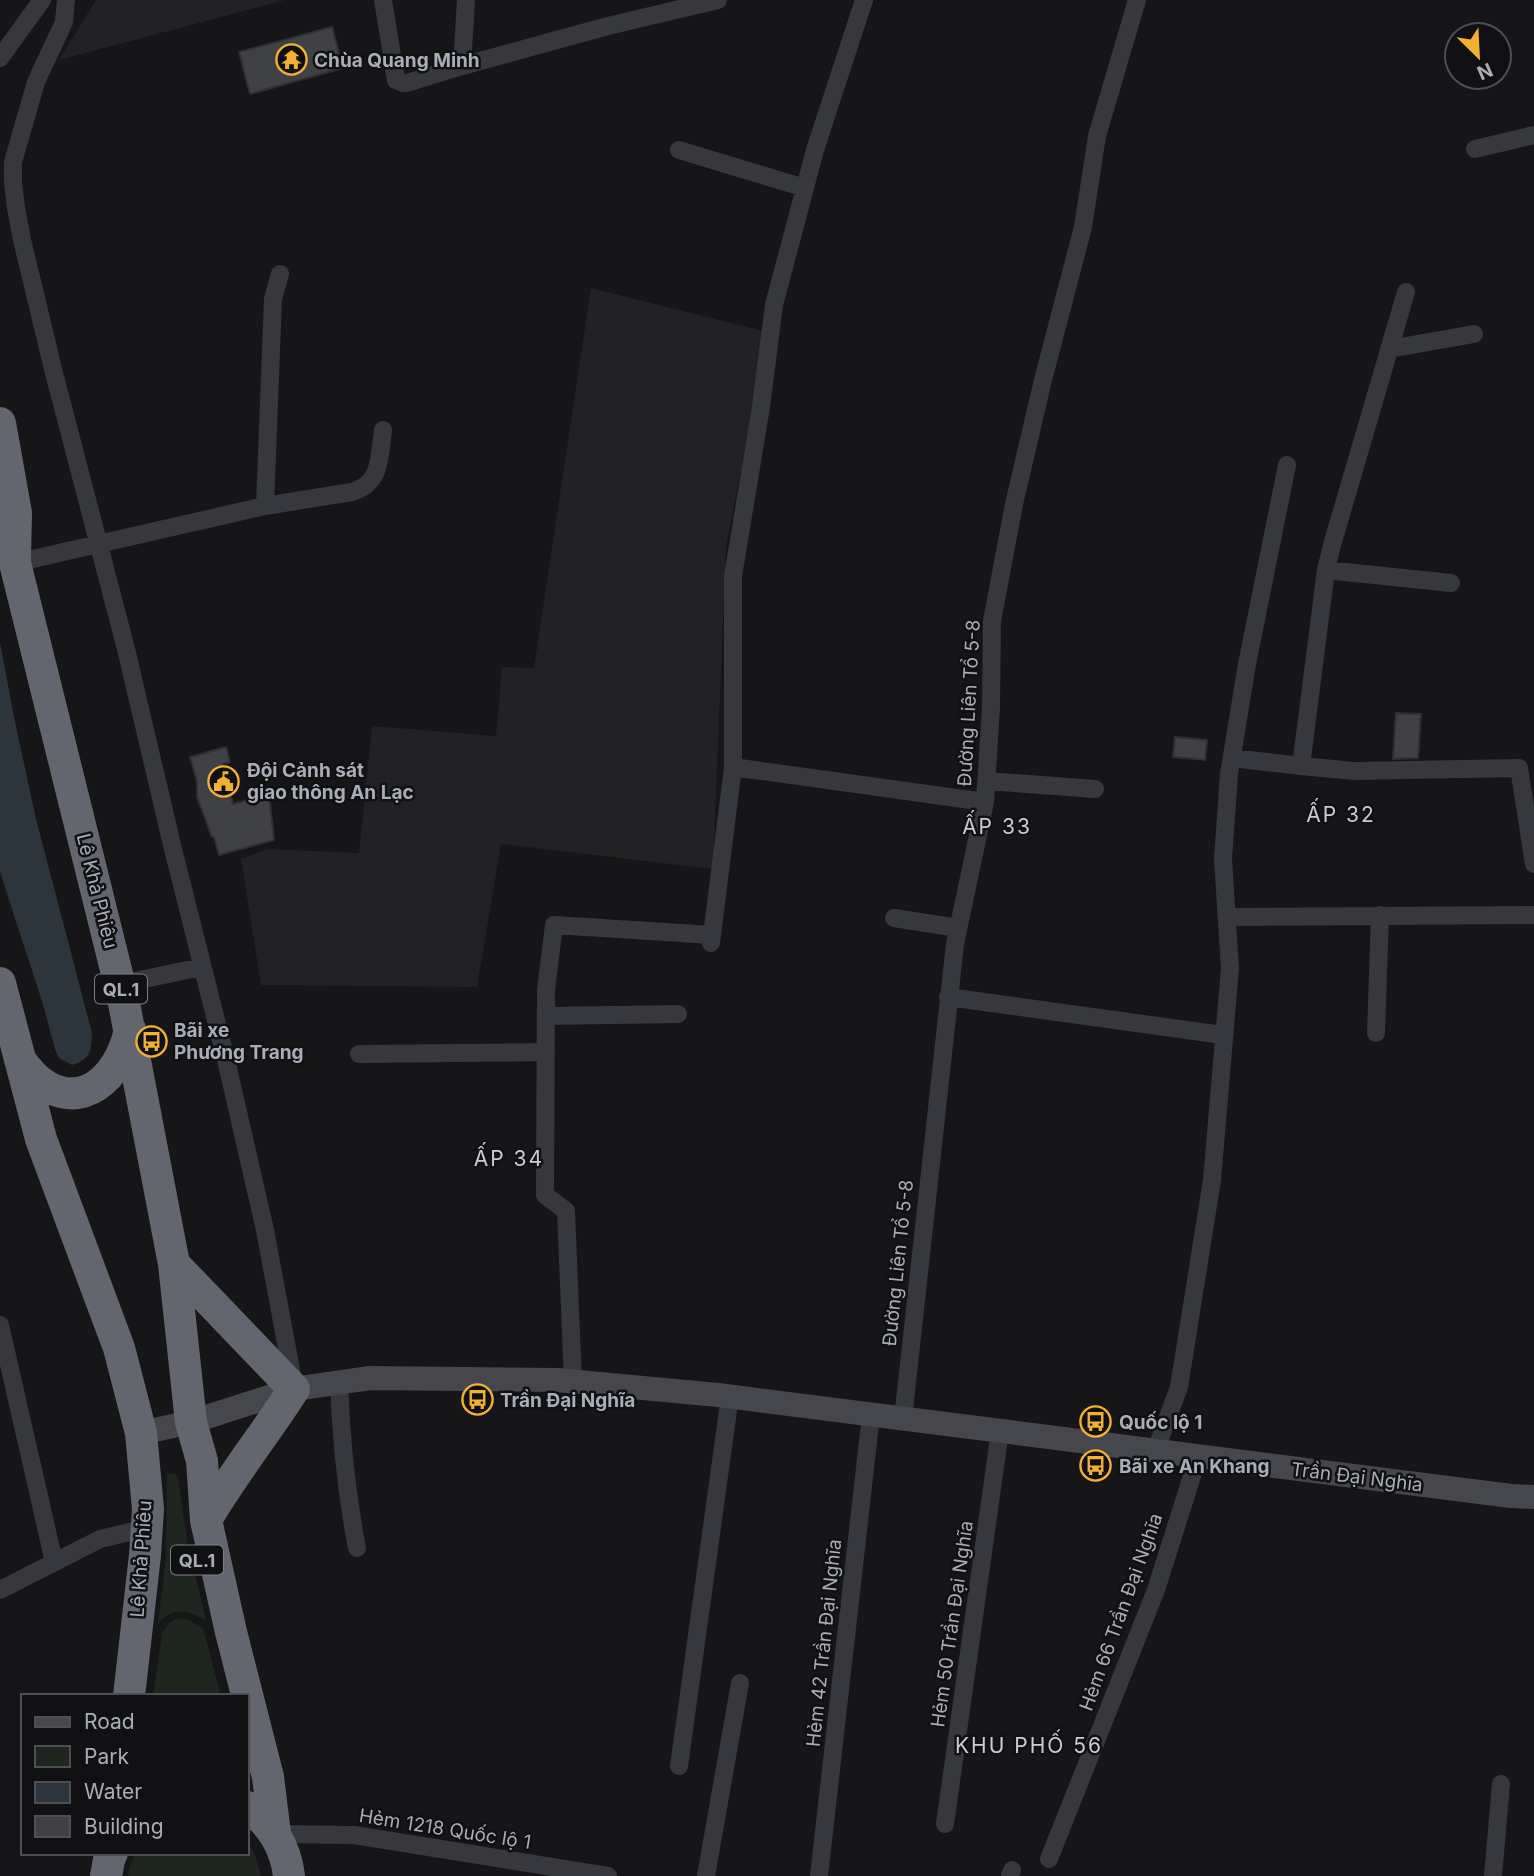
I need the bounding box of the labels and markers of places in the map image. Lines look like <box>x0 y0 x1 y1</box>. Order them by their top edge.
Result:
temple icon: Chùa Quang Minh <box>274 43 308 77</box>
place label: Chùa Quang Minh <box>314 49 480 72</box>
place label: Đội Cảnh sát giao thông An Lạc <box>247 759 414 804</box>
public building icon: Đội Cảnh sát giao thông An Lạc <box>207 764 241 798</box>
place label: Bãi xe Phương Trang <box>174 1019 304 1064</box>
bus stop icon: Bãi xe Phương Trang <box>134 1024 168 1058</box>
bus stop icon: Trần Đại Nghĩa <box>460 1383 494 1417</box>
place label: Trần Đại Nghĩa <box>500 1389 635 1412</box>
bus stop icon: Quốc lộ 1 <box>1079 1405 1113 1439</box>
place label: Quốc lộ 1 <box>1119 1411 1202 1434</box>
bus stop icon: Bãi xe An Khang <box>1079 1449 1113 1483</box>
place label: Bãi xe An Khang <box>1119 1455 1270 1478</box>

